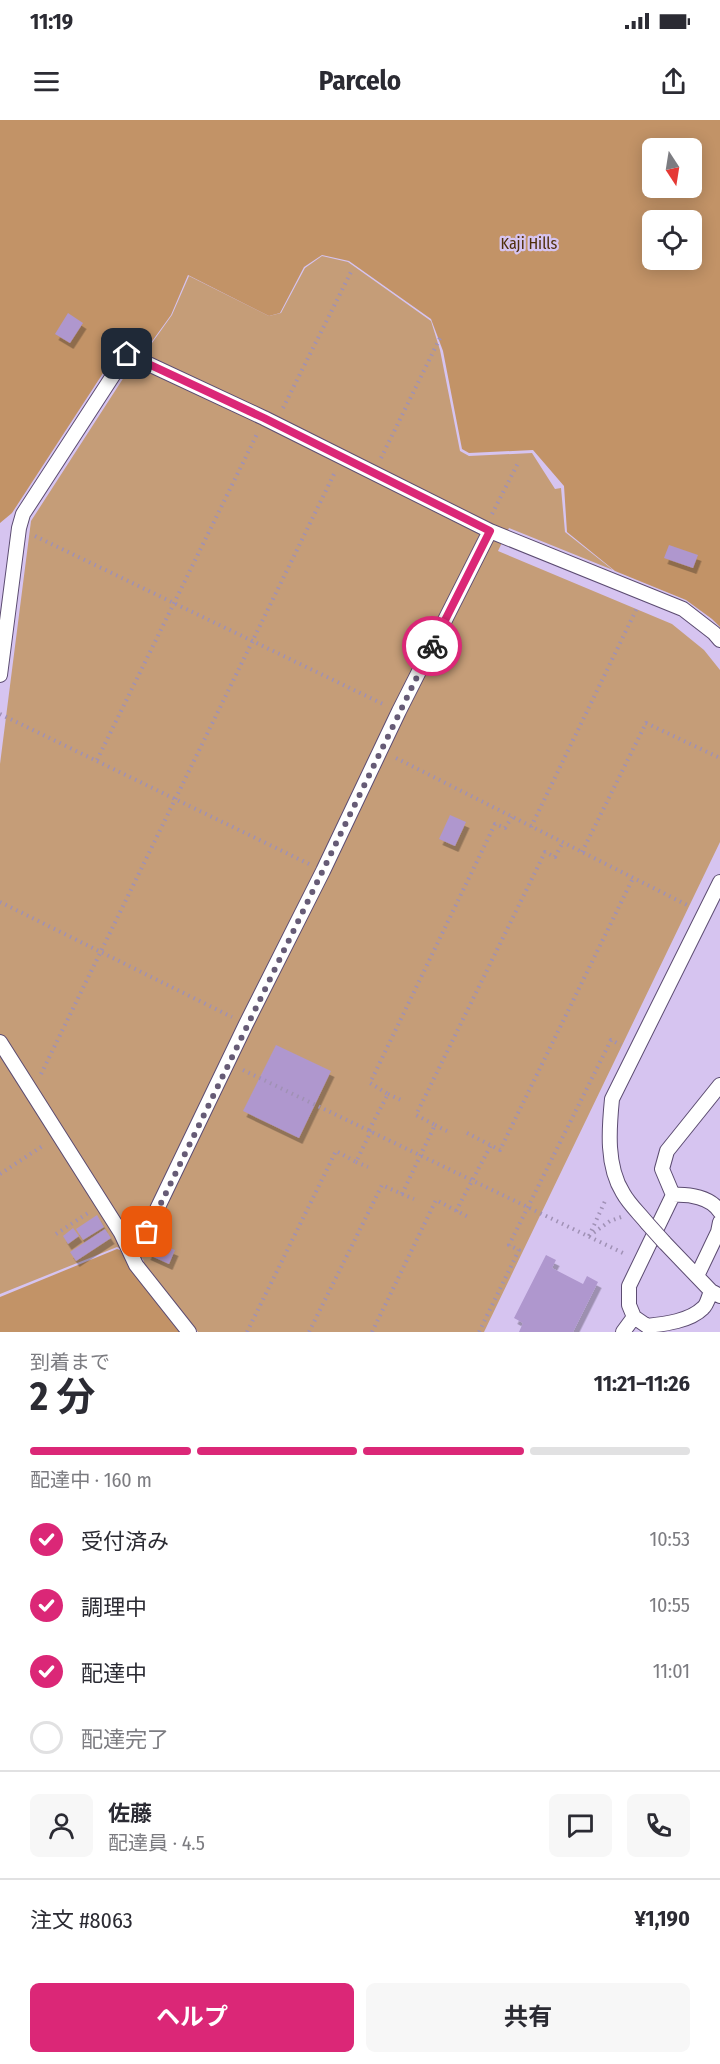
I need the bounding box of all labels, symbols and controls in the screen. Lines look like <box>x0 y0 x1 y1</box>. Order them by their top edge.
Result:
text: 11:19 <box>30 8 73 35</box>
icon: menu <box>30 65 63 98</box>
text: Parcelo <box>319 65 401 97</box>
icon: share <box>657 65 690 98</box>
north arrow <box>642 138 702 198</box>
map controls <box>642 138 702 270</box>
button: locate <box>642 210 702 270</box>
park label: Kaji Hills <box>501 234 558 253</box>
pin <box>101 328 152 379</box>
icon: home <box>110 337 143 370</box>
courier <box>402 616 462 676</box>
icon: bike <box>416 630 449 663</box>
pin <box>121 1206 172 1257</box>
icon: bag <box>130 1215 163 1248</box>
text: 到着まで <box>30 1350 110 1374</box>
text: 11:21–11:26 <box>594 1370 690 1397</box>
text: 2 分 <box>30 1374 95 1420</box>
text: 配達中 · 160 m <box>30 1468 152 1492</box>
icon: check <box>30 1523 63 1556</box>
text: 10:53 <box>649 1527 690 1551</box>
text: 受付済み <box>81 1528 169 1555</box>
icon: check <box>30 1589 63 1622</box>
text: 10:55 <box>649 1593 690 1617</box>
text: 調理中 <box>81 1594 147 1621</box>
icon: check <box>30 1655 63 1688</box>
text: 11:01 <box>653 1659 690 1683</box>
text: 配達中 <box>81 1660 147 1687</box>
text: 配達完了 <box>81 1726 169 1753</box>
button: person <box>30 1794 93 1857</box>
button: chat <box>549 1794 612 1857</box>
button: phone <box>627 1794 690 1857</box>
text: 佐藤 <box>108 1800 152 1827</box>
text: 配達員 · 4.5 <box>108 1831 205 1855</box>
text: ¥1,190 <box>635 1905 690 1932</box>
text: 注文 #8063 <box>30 1907 133 1934</box>
button: ヘルプ <box>30 1983 354 2052</box>
button: 共有 <box>366 1983 690 2052</box>

